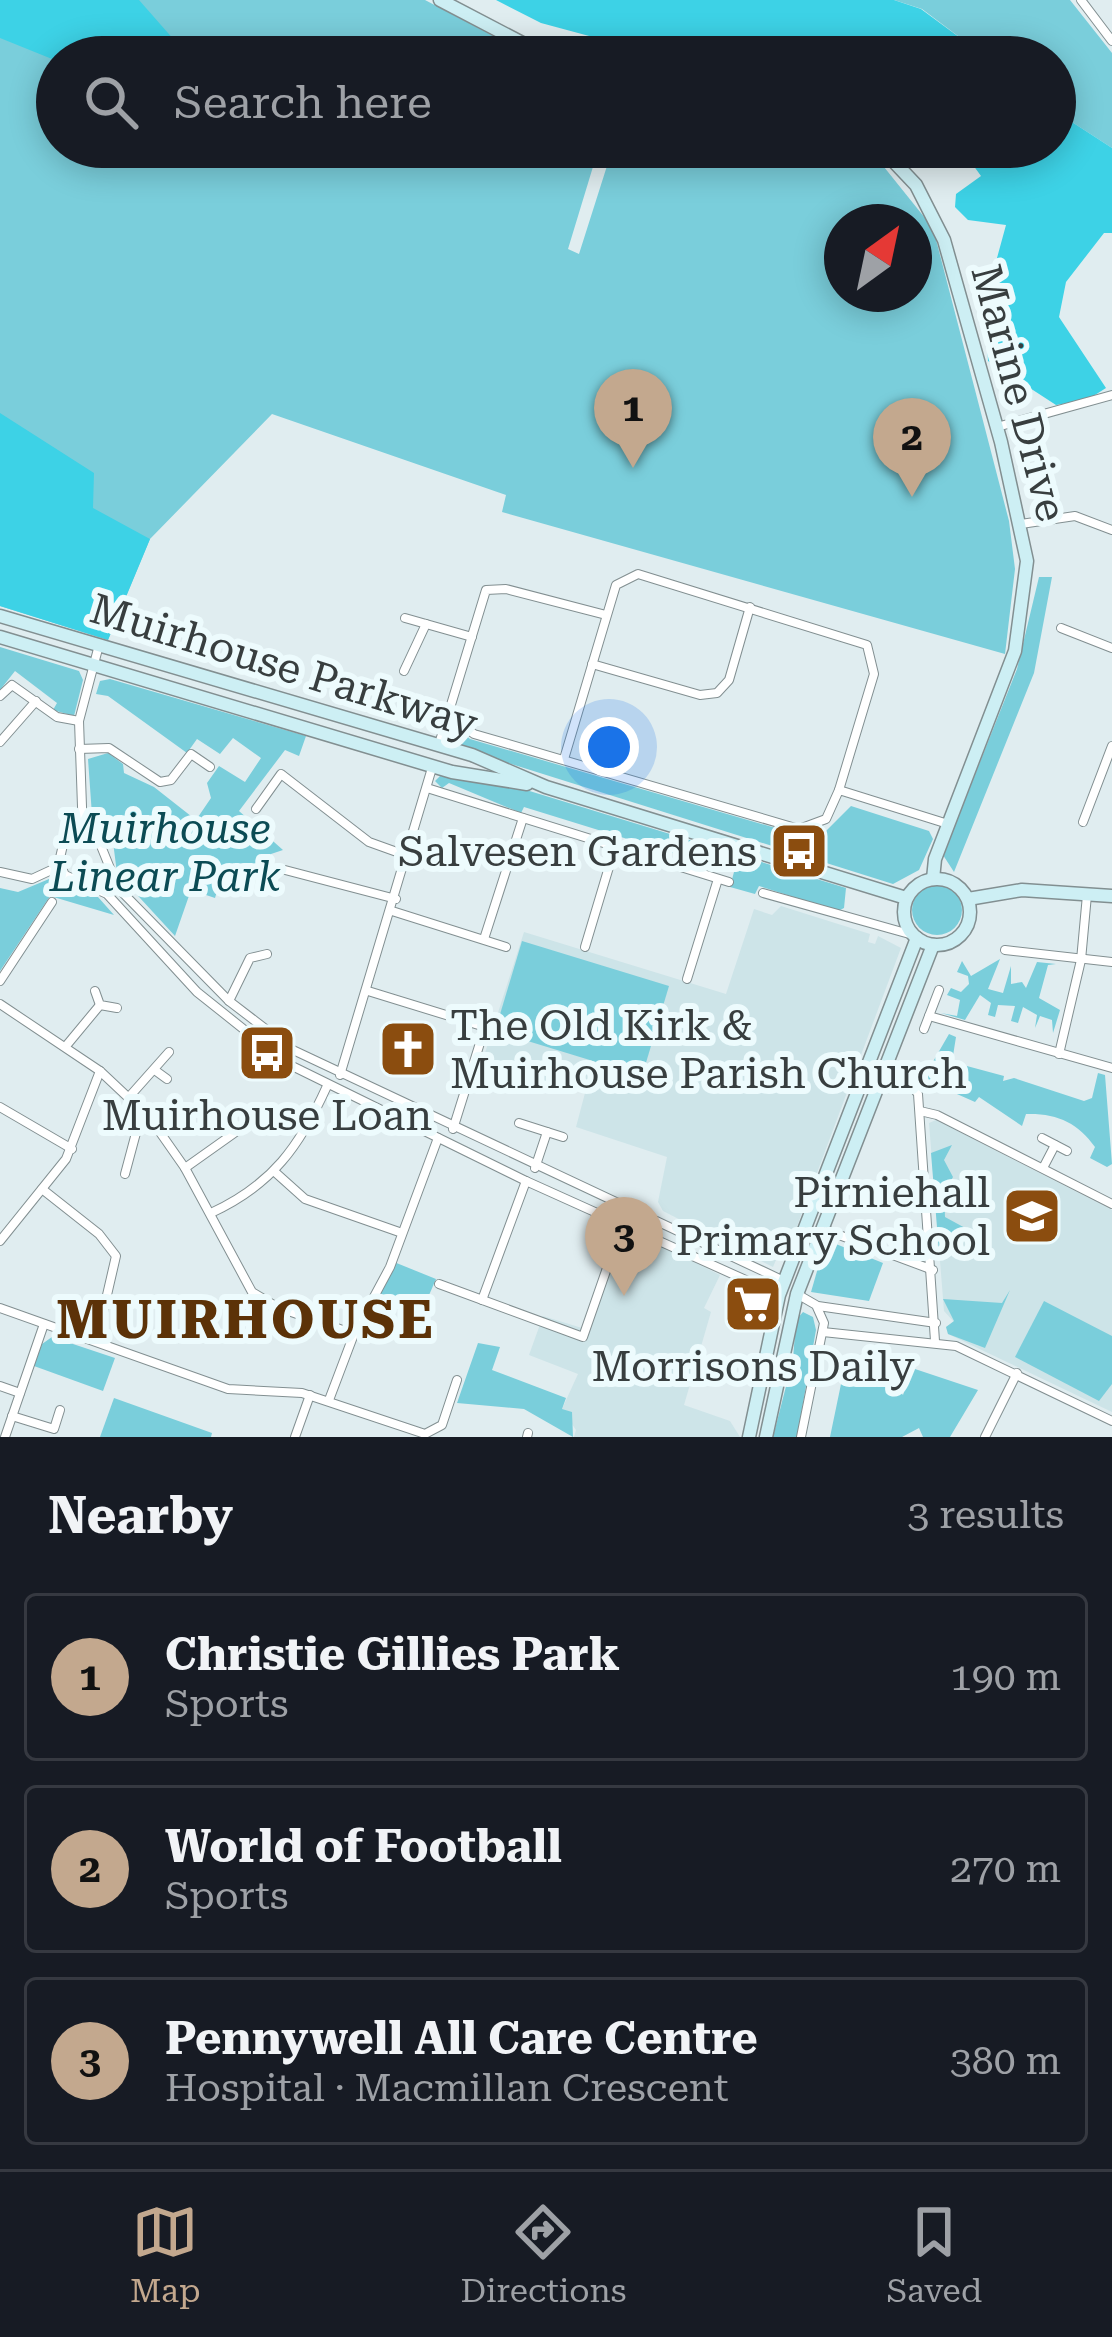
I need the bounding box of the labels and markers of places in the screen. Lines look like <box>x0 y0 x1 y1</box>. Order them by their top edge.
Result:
pin: 1 <box>594 369 672 468</box>
pin: 2 <box>873 398 951 497</box>
bus stop icon: Salvesen Gardens <box>768 820 830 882</box>
place label: Salvesen Gardens <box>398 827 757 876</box>
place label: The Old Kirk & Muirhouse Parish Church <box>450 1001 967 1098</box>
church icon: The Old Kirk & Muirhouse Parish Church <box>377 1018 439 1080</box>
bus stop icon: Muirhouse Loan <box>236 1022 298 1084</box>
place label: Muirhouse Loan <box>102 1091 432 1140</box>
place label: Pirniehall Primary School <box>676 1168 990 1265</box>
school or university icon: Pirniehall Primary School <box>1001 1185 1063 1247</box>
pin: 3 <box>585 1197 663 1296</box>
supermarket icon: Morrisons Daily <box>722 1273 784 1335</box>
place label: Morrisons Daily <box>591 1342 915 1391</box>

